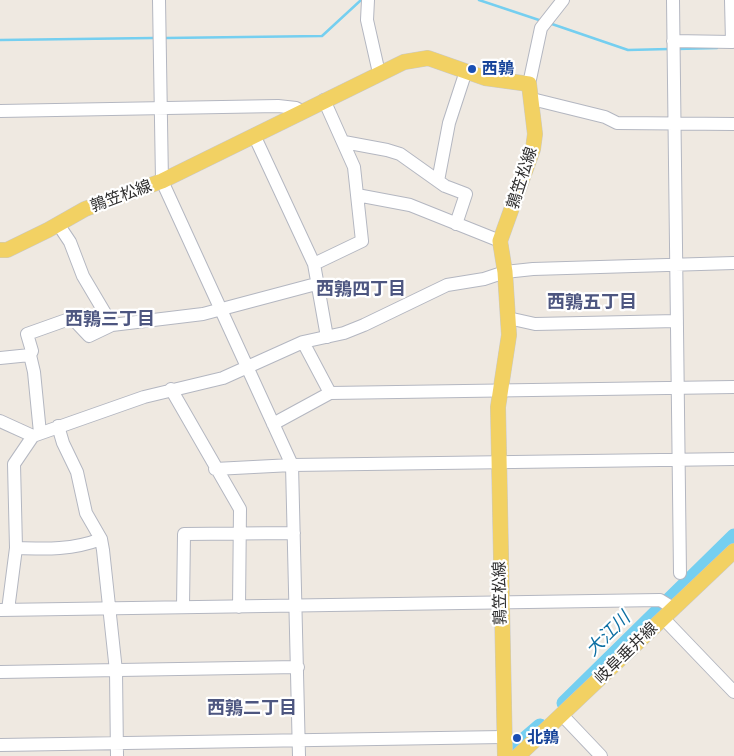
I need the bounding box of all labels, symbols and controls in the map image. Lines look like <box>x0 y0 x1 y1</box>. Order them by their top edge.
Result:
place label: 西鶉 <box>482 59 514 79</box>
marker: 西鶉 <box>466 63 478 75</box>
street label: 鶉笠松線 <box>503 145 541 211</box>
street label: 鶉笠松線 <box>88 176 154 216</box>
district label: 西鶉四丁目 <box>316 278 406 300</box>
district label: 西鶉五丁目 <box>547 291 637 313</box>
district label: 西鶉三丁目 <box>65 308 155 330</box>
street label: 鶉笠松線 <box>490 561 510 625</box>
water label: 大江川 <box>581 607 635 661</box>
street label: 岐阜垂井線 <box>591 618 661 688</box>
district label: 西鶉二丁目 <box>207 697 297 719</box>
place label: 北鶉 <box>527 728 559 748</box>
marker: 北鶉 <box>511 732 523 744</box>

